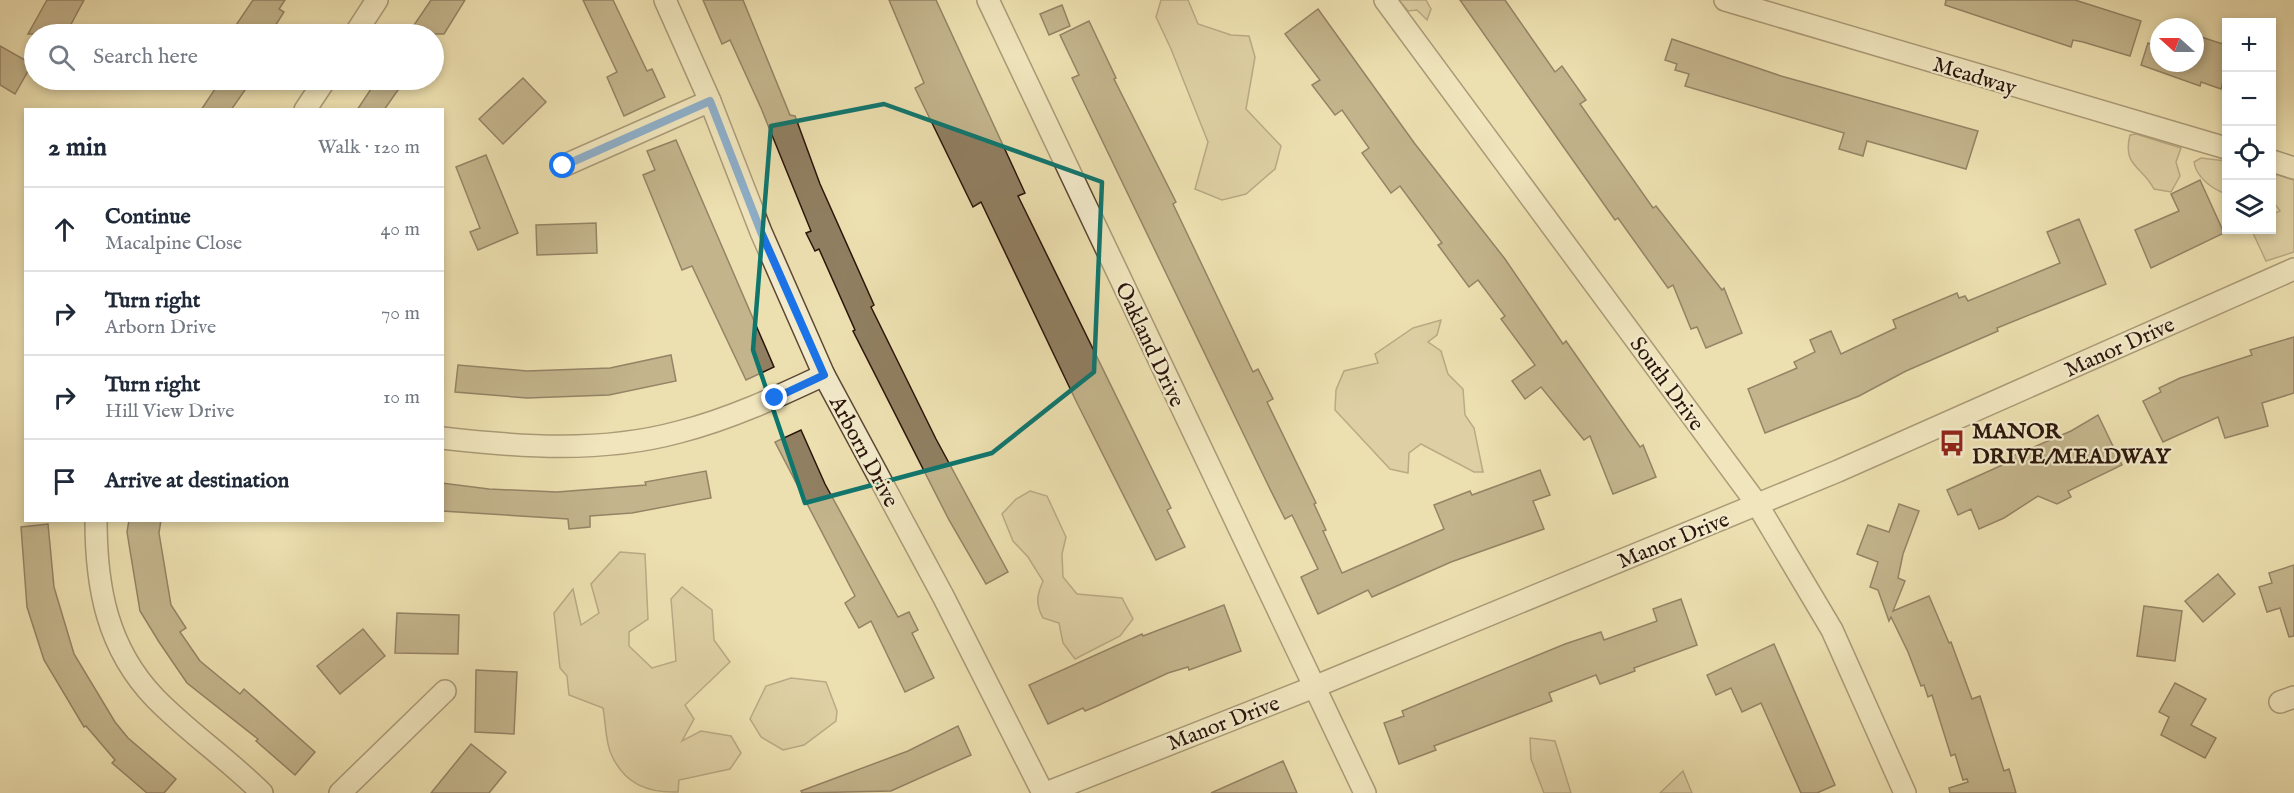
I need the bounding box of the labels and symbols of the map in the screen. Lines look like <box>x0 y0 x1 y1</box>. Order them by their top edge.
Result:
north arrow <box>2150 18 2204 72</box>
street label: Meadway <box>1929 51 2020 103</box>
route start <box>549 152 575 178</box>
street label: Oakland Drive <box>1108 278 1190 412</box>
street label: Manor Drive <box>2060 311 2179 385</box>
street label: South Drive <box>1623 332 1710 437</box>
route end <box>761 384 787 410</box>
street label: Arborn Drive <box>822 390 904 513</box>
place label: MANOR DRIVE/MEADWAY <box>1972 418 2172 471</box>
bus stop icon: MANOR DRIVE/MEADWAY <box>1937 428 1967 458</box>
street label: Manor Drive <box>1614 506 1734 576</box>
street label: Manor Drive <box>1164 690 1284 758</box>

